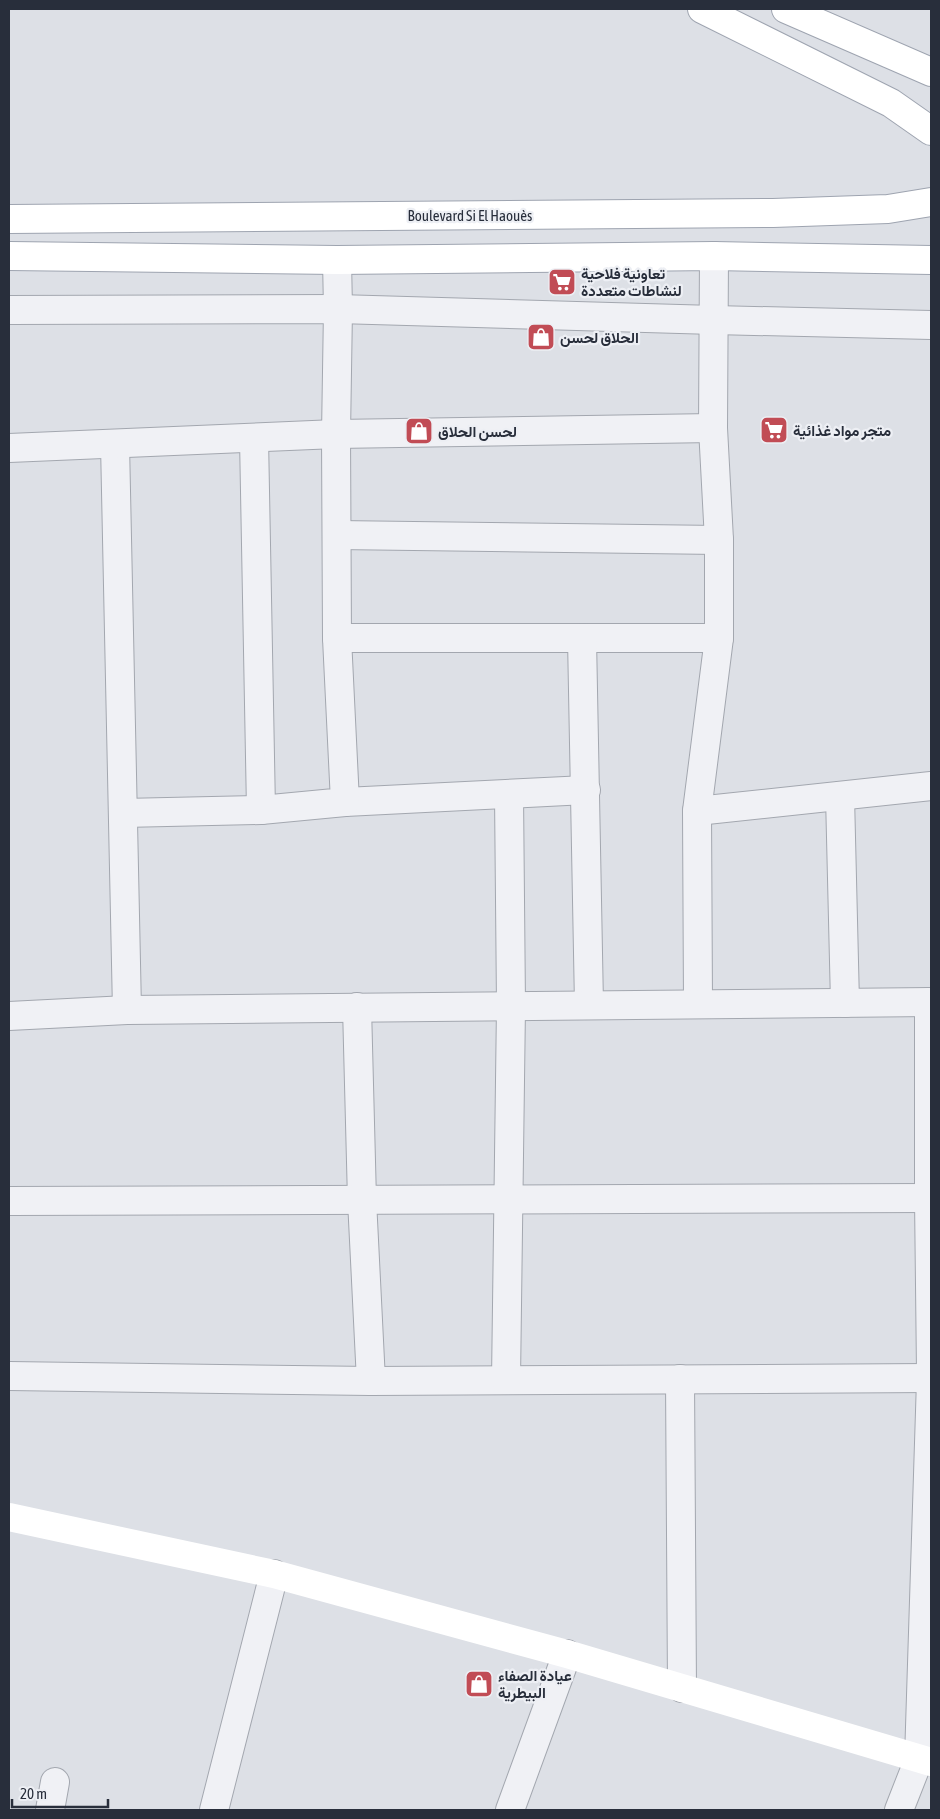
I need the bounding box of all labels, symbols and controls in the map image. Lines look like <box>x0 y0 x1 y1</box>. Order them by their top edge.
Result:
street label: Boulevard Si El Haouès <box>408 207 532 224</box>
place label: تعاونية فلاحية لنشاطات متعددة <box>581 265 682 299</box>
supermarket icon: تعاونية فلاحية لنشاطات متعددة <box>547 267 577 297</box>
shop icon: الحلاق لحسن <box>526 322 556 352</box>
place label: الحلاق لحسن <box>560 329 639 347</box>
supermarket icon: متجر مواد غذائية <box>759 415 789 445</box>
shop icon: لحسن الحلاق <box>404 416 434 446</box>
place label: متجر مواد غذائية <box>793 422 891 440</box>
place label: لحسن الحلاق <box>438 423 517 441</box>
place label: عيادة الصفاء البيطرية <box>498 1667 572 1702</box>
shop icon: عيادة الصفاء البيطرية <box>464 1669 494 1699</box>
scale bar <box>12 1776 109 1808</box>
text: 20 m <box>20 1785 47 1802</box>

